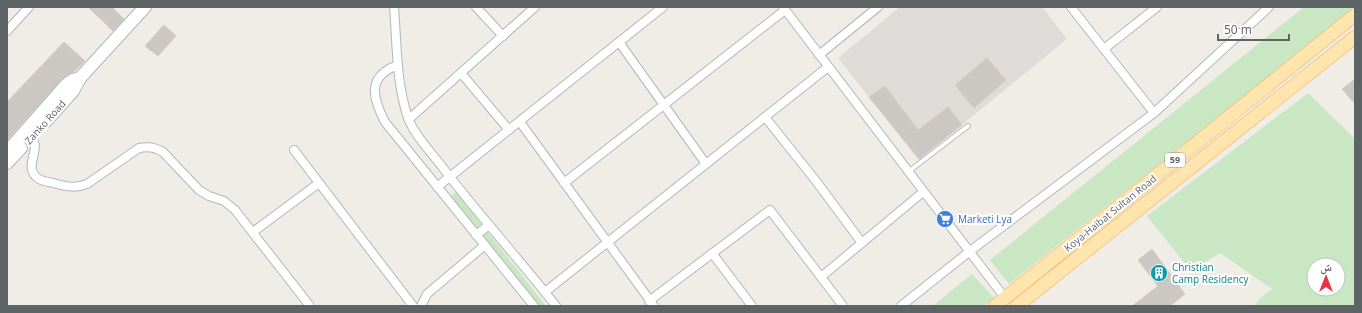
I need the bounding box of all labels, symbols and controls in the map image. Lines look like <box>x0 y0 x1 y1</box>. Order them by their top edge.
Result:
scale bar <box>1218 16 1289 42</box>
text: 50 m <box>1224 21 1252 38</box>
street label: Zanko Road <box>21 97 69 147</box>
road number: 59 <box>1165 153 1185 167</box>
street label: Koya-Haibat Sultan Road <box>1061 171 1159 255</box>
supermarket icon: Marketi Lya <box>935 209 955 229</box>
place label: Marketi Lya <box>958 212 1012 226</box>
north arrow <box>1306 257 1346 297</box>
text: ش <box>1320 259 1332 275</box>
place label: Christian Camp Residency <box>1172 260 1250 286</box>
building icon: Christian Camp Residency <box>1149 263 1169 283</box>

